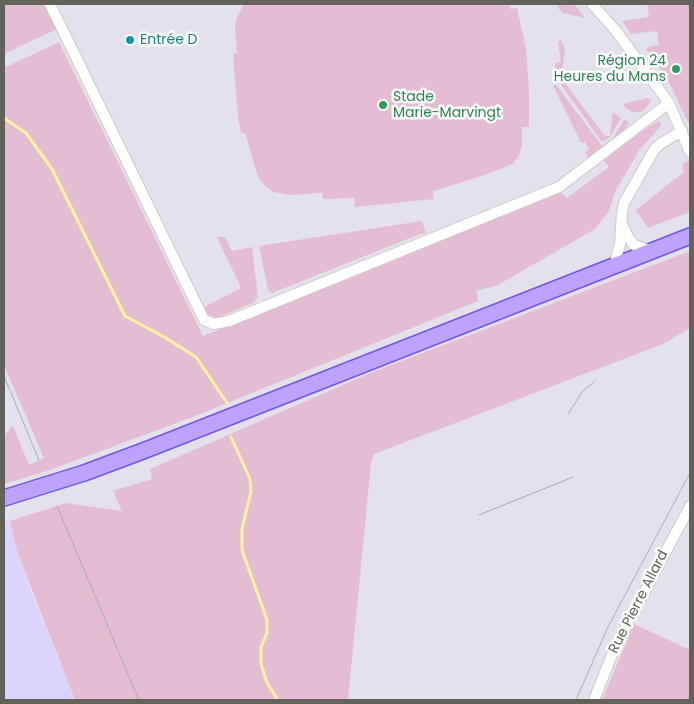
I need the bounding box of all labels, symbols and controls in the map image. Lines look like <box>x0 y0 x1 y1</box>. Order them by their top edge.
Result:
place label: Entrée D <box>140 32 197 48</box>
marker: Entrée D <box>124 34 136 46</box>
place label: Région 24 Heures du Mans <box>554 53 666 85</box>
marker: Région 24 Heures du Mans <box>670 63 682 75</box>
place label: Stade Marie-Marvingt <box>393 89 501 121</box>
marker: Stade Marie-Marvingt <box>377 99 389 111</box>
street label: Rue Pierre Allard <box>606 548 672 656</box>

